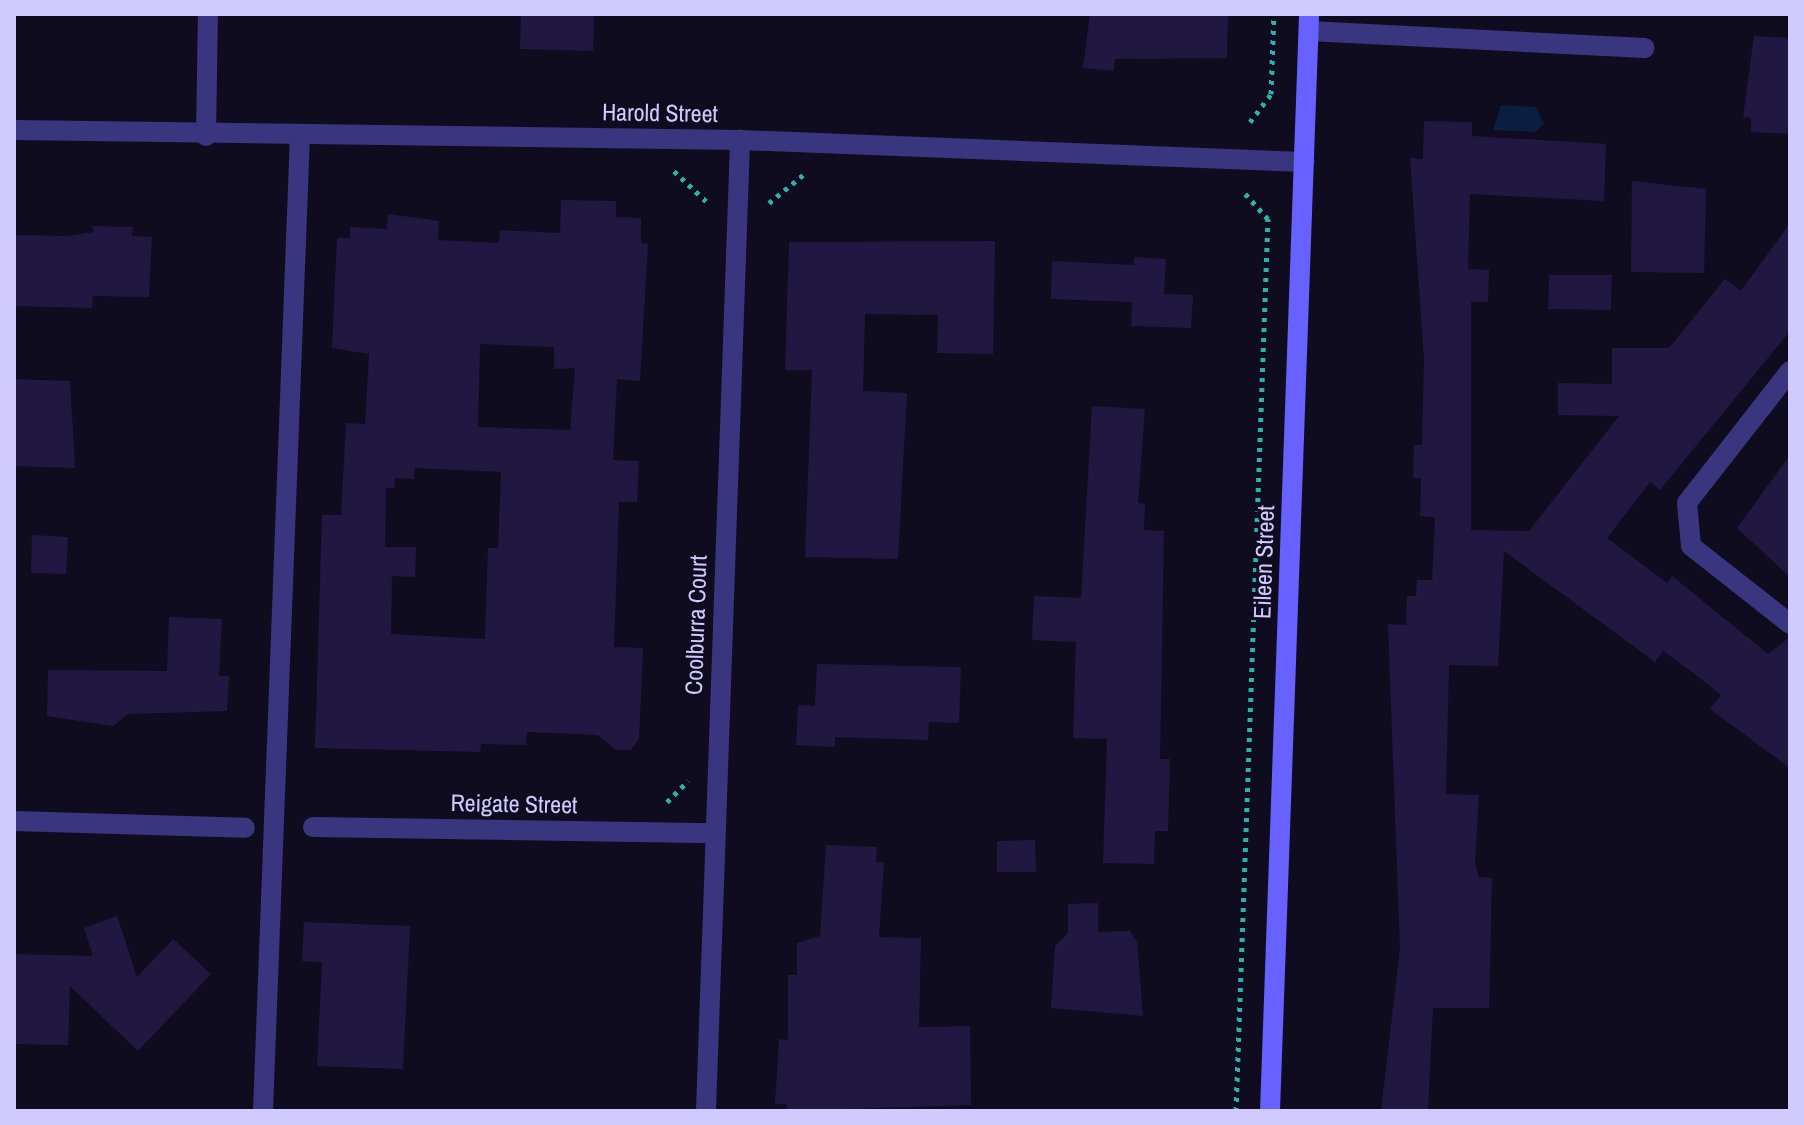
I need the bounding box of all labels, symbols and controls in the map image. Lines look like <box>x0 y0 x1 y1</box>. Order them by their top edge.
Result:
street label: Harold Street <box>602 98 718 128</box>
street label: Eileen Street <box>1248 505 1280 619</box>
street label: Coolburra Court <box>679 555 713 695</box>
street label: Reigate Street <box>450 788 578 820</box>

